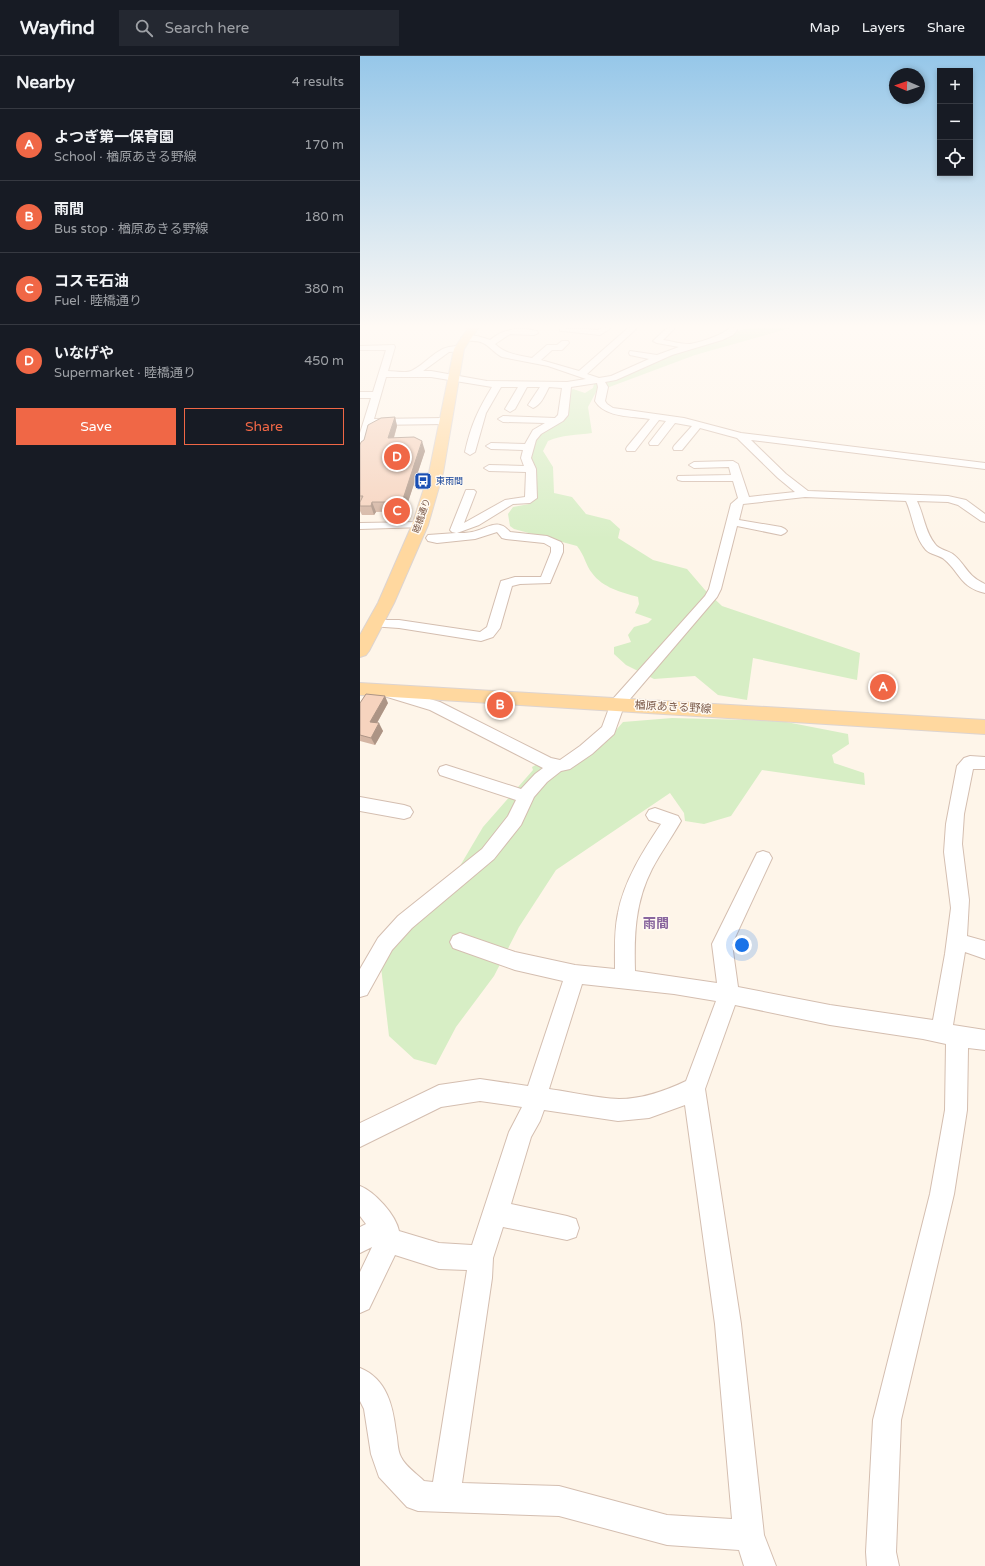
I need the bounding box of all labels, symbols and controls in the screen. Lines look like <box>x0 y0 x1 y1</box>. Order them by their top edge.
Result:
search box <box>119 10 399 46</box>
text: Wayfind <box>20 17 95 39</box>
icon: search <box>133 17 155 39</box>
text: Search here <box>165 19 249 37</box>
text: Map <box>810 19 840 36</box>
text: Layers <box>862 19 905 36</box>
text: Share <box>927 19 965 36</box>
north arrow <box>889 68 925 104</box>
map controls <box>937 68 973 176</box>
button: + <box>937 68 973 104</box>
text: Nearby <box>16 72 75 93</box>
text: 4 results <box>292 74 344 90</box>
button: − <box>937 104 973 140</box>
text: よつぎ第一保育園 <box>54 128 174 146</box>
text: A <box>24 137 34 153</box>
text: 170 m <box>304 137 344 153</box>
button: locate <box>937 140 973 176</box>
text: School · 楢原あきる野線 <box>54 149 197 165</box>
text: 雨間 <box>54 200 84 218</box>
text: B <box>24 209 34 225</box>
text: 180 m <box>304 209 344 225</box>
text: Bus stop · 楢原あきる野線 <box>54 221 209 237</box>
text: コスモ石油 <box>54 272 129 290</box>
text: C <box>24 281 34 297</box>
text: 380 m <box>304 281 344 297</box>
text: Fuel · 睦橋通り <box>54 293 142 309</box>
text: いなげや <box>54 344 114 362</box>
text: D <box>24 353 34 369</box>
text: 450 m <box>304 353 344 369</box>
text: Supermarket · 睦橋通り <box>54 365 196 381</box>
button: Save <box>16 408 176 445</box>
button: Share <box>184 408 344 445</box>
pin: D <box>384 442 410 472</box>
bus stop icon: 東雨間 <box>413 471 433 491</box>
place label: 東雨間 <box>436 476 463 487</box>
pin: C <box>384 496 410 526</box>
street label: 睦橋通り <box>411 497 433 535</box>
pin: A <box>870 672 896 702</box>
pin: B <box>487 690 513 720</box>
street label: 楢原あきる野線 <box>634 698 712 716</box>
district label: 雨間 <box>643 916 669 932</box>
your location <box>732 935 752 955</box>

